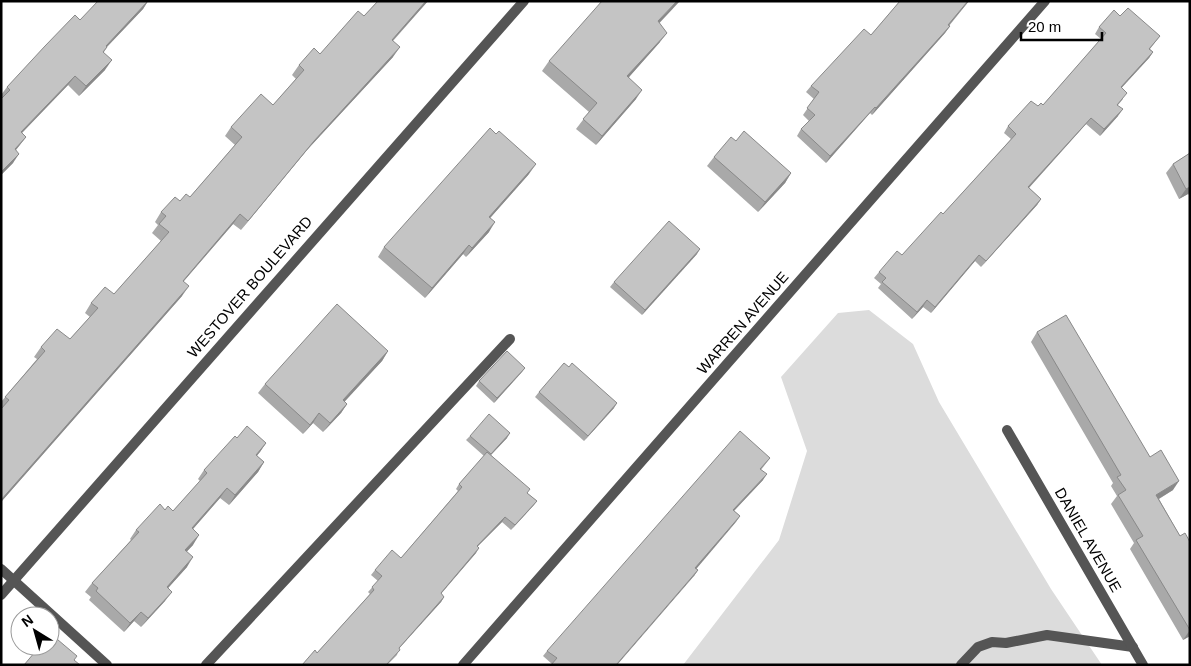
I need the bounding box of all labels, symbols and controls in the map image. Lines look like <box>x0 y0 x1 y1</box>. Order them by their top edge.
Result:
scale bar <box>1021 10 1102 42</box>
text: 20 m <box>1028 18 1061 35</box>
street label: WESTOVER BOULEVARD <box>184 213 316 361</box>
street label: WARREN AVENUE <box>694 268 792 377</box>
street label: DANIEL AVENUE <box>1052 485 1125 595</box>
north arrow <box>10 606 60 656</box>
text: N <box>18 611 36 630</box>

